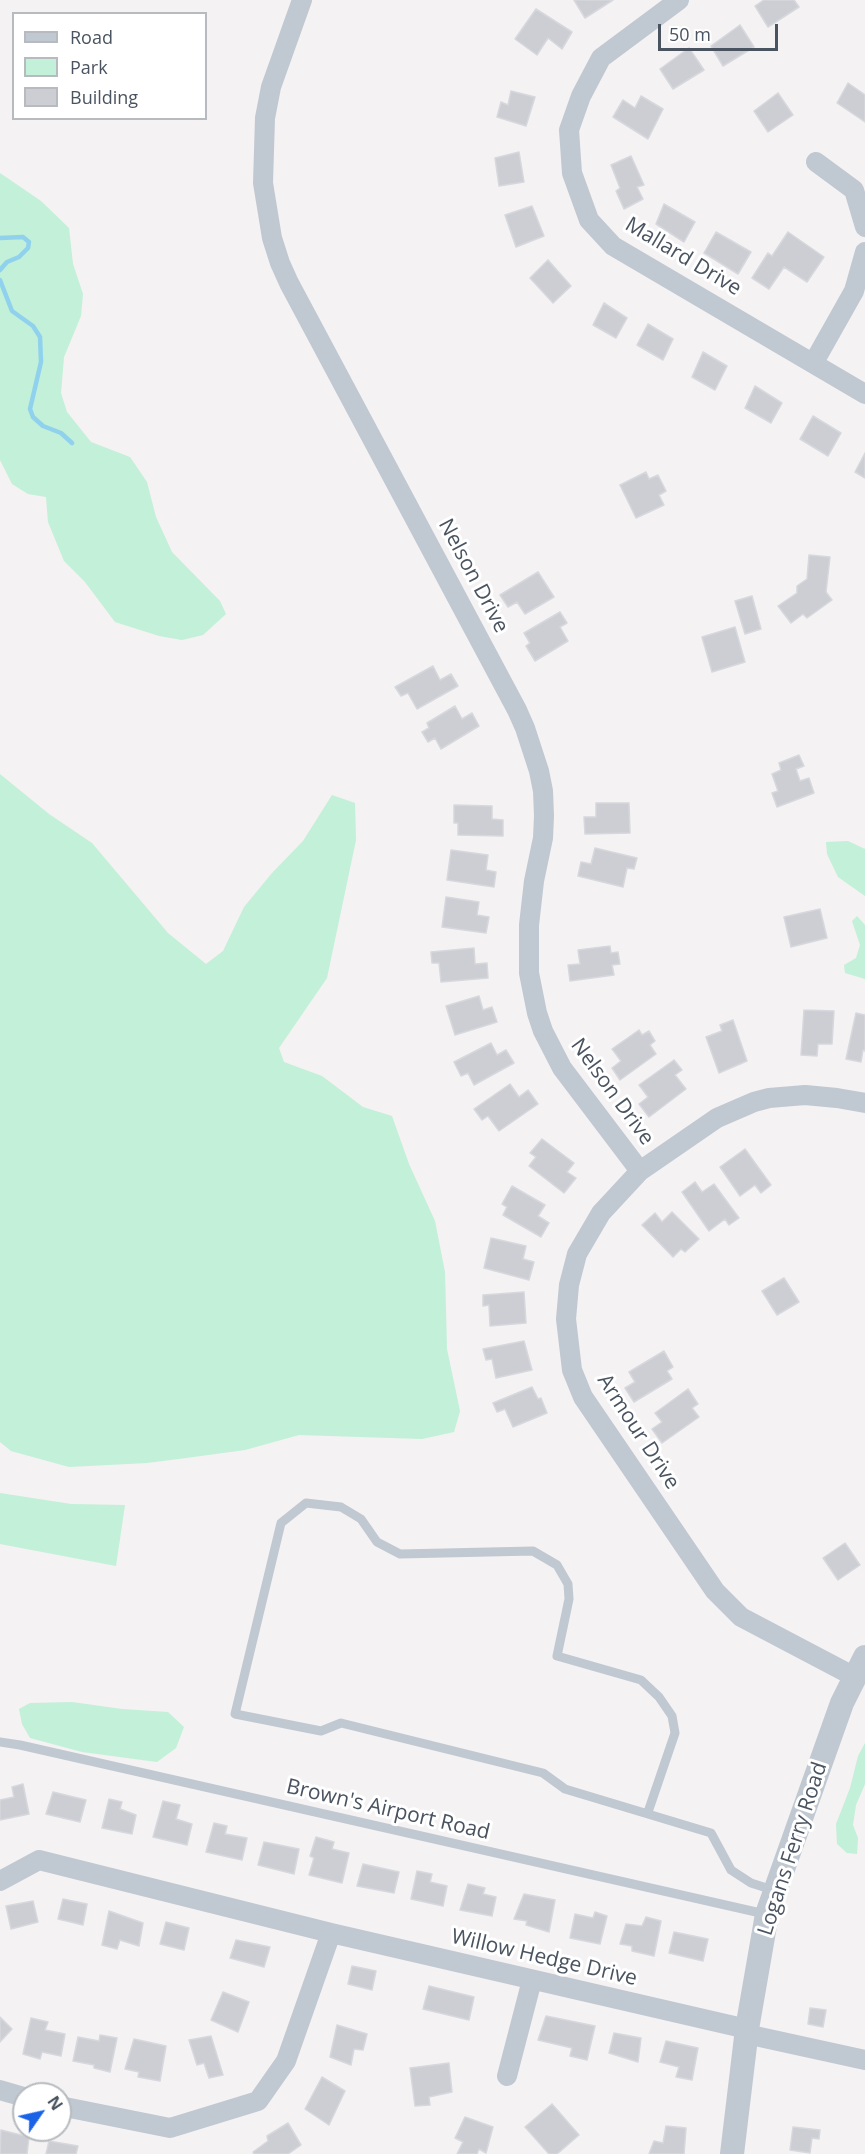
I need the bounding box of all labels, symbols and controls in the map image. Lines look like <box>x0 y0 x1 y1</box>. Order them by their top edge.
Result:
legend <box>12 12 207 120</box>
scale bar <box>661 12 781 50</box>
text: 50 m <box>669 22 711 46</box>
text: Road <box>70 25 113 49</box>
text: Park <box>70 55 108 79</box>
text: Building <box>70 85 138 109</box>
street label: Mallard Drive <box>620 212 746 302</box>
street label: Nelson Drive <box>432 515 514 637</box>
street label: Nelson Drive <box>565 1034 659 1150</box>
street label: Armour Drive <box>591 1370 685 1494</box>
street label: Logans Ferry Road <box>753 1759 833 1939</box>
street label: Brown's Airport Road <box>284 1774 492 1846</box>
street label: Willow Hedge Drive <box>449 1924 639 1992</box>
north arrow <box>12 2082 72 2142</box>
text: N <box>43 2092 68 2115</box>

